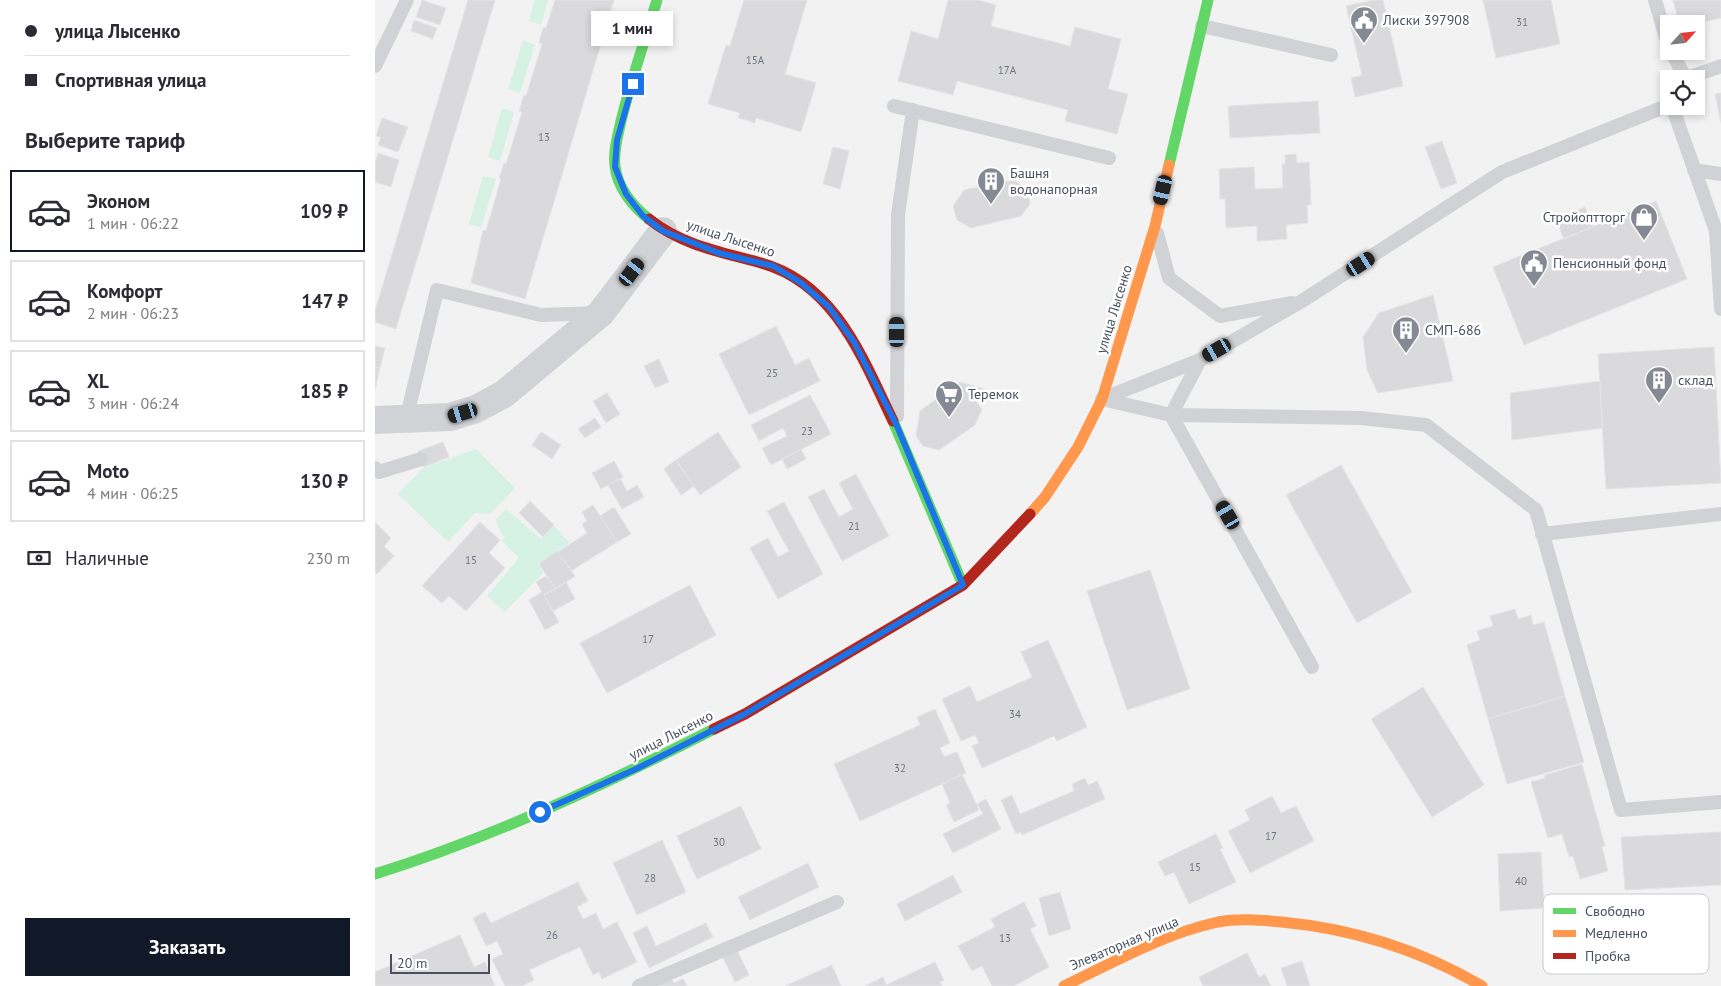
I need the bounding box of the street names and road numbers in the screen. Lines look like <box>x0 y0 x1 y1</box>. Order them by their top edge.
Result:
street label: улица Лысенко <box>685 215 777 261</box>
street label: улица Лысенко <box>1092 262 1136 356</box>
street label: улица Лысенко <box>626 706 716 764</box>
street label: Элеваторная улица <box>1067 912 1181 974</box>

